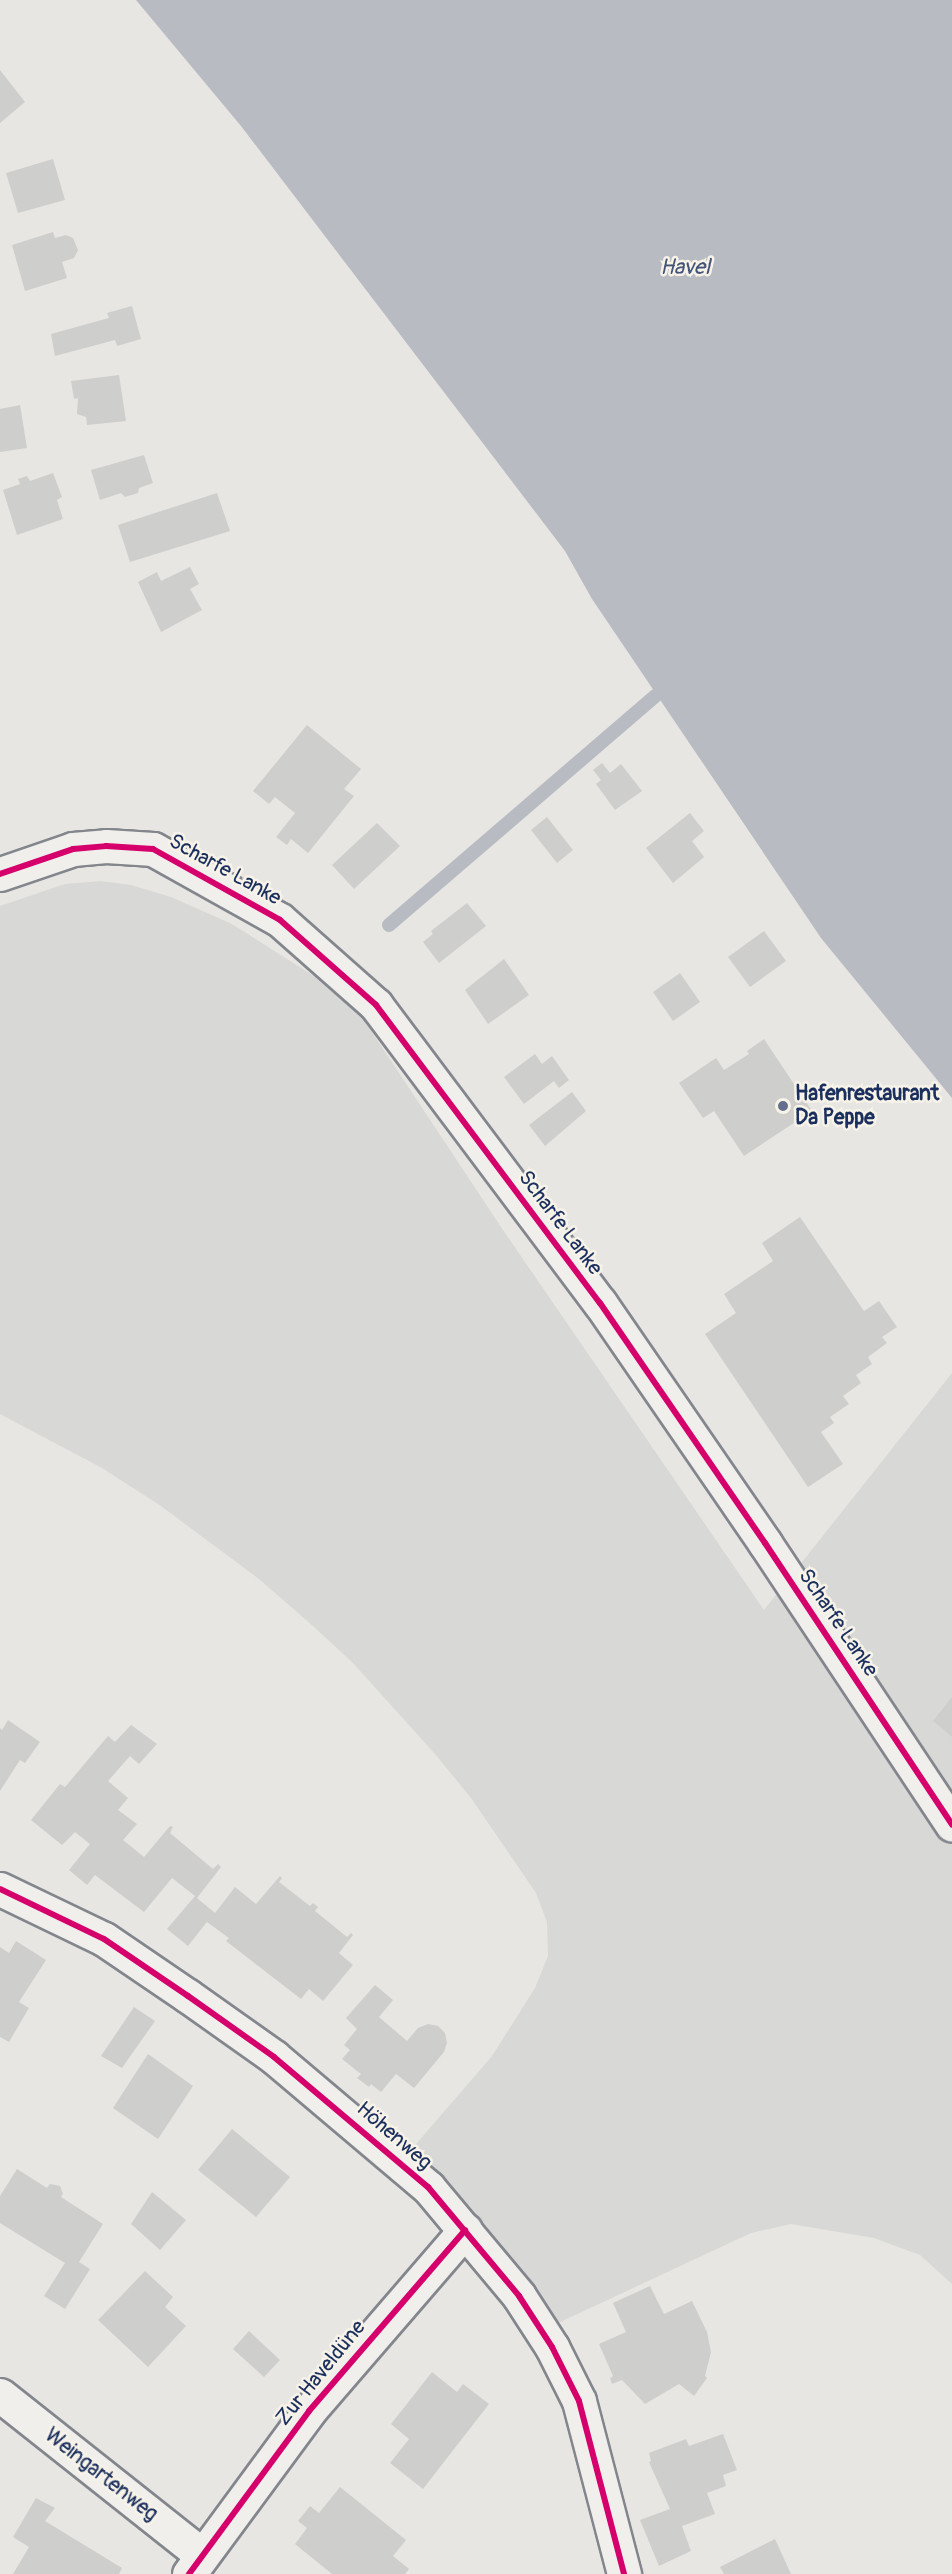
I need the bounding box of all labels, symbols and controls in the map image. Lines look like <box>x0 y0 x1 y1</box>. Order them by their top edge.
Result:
water label: Havel <box>660 255 710 281</box>
street label: Scharfe Lanke <box>165 829 285 911</box>
place label: Hafenrestaurant Da Peppe <box>795 1081 939 1131</box>
marker: Hafenrestaurant Da Peppe <box>776 1099 790 1113</box>
street label: Scharfe Lanke <box>513 1166 607 1280</box>
street label: Scharfe Lanke <box>793 1564 883 1682</box>
street label: Höhenweg <box>351 2096 437 2176</box>
street label: Zur Haveldüne <box>271 2315 371 2431</box>
street label: Weingartenweg <box>39 2423 163 2527</box>

